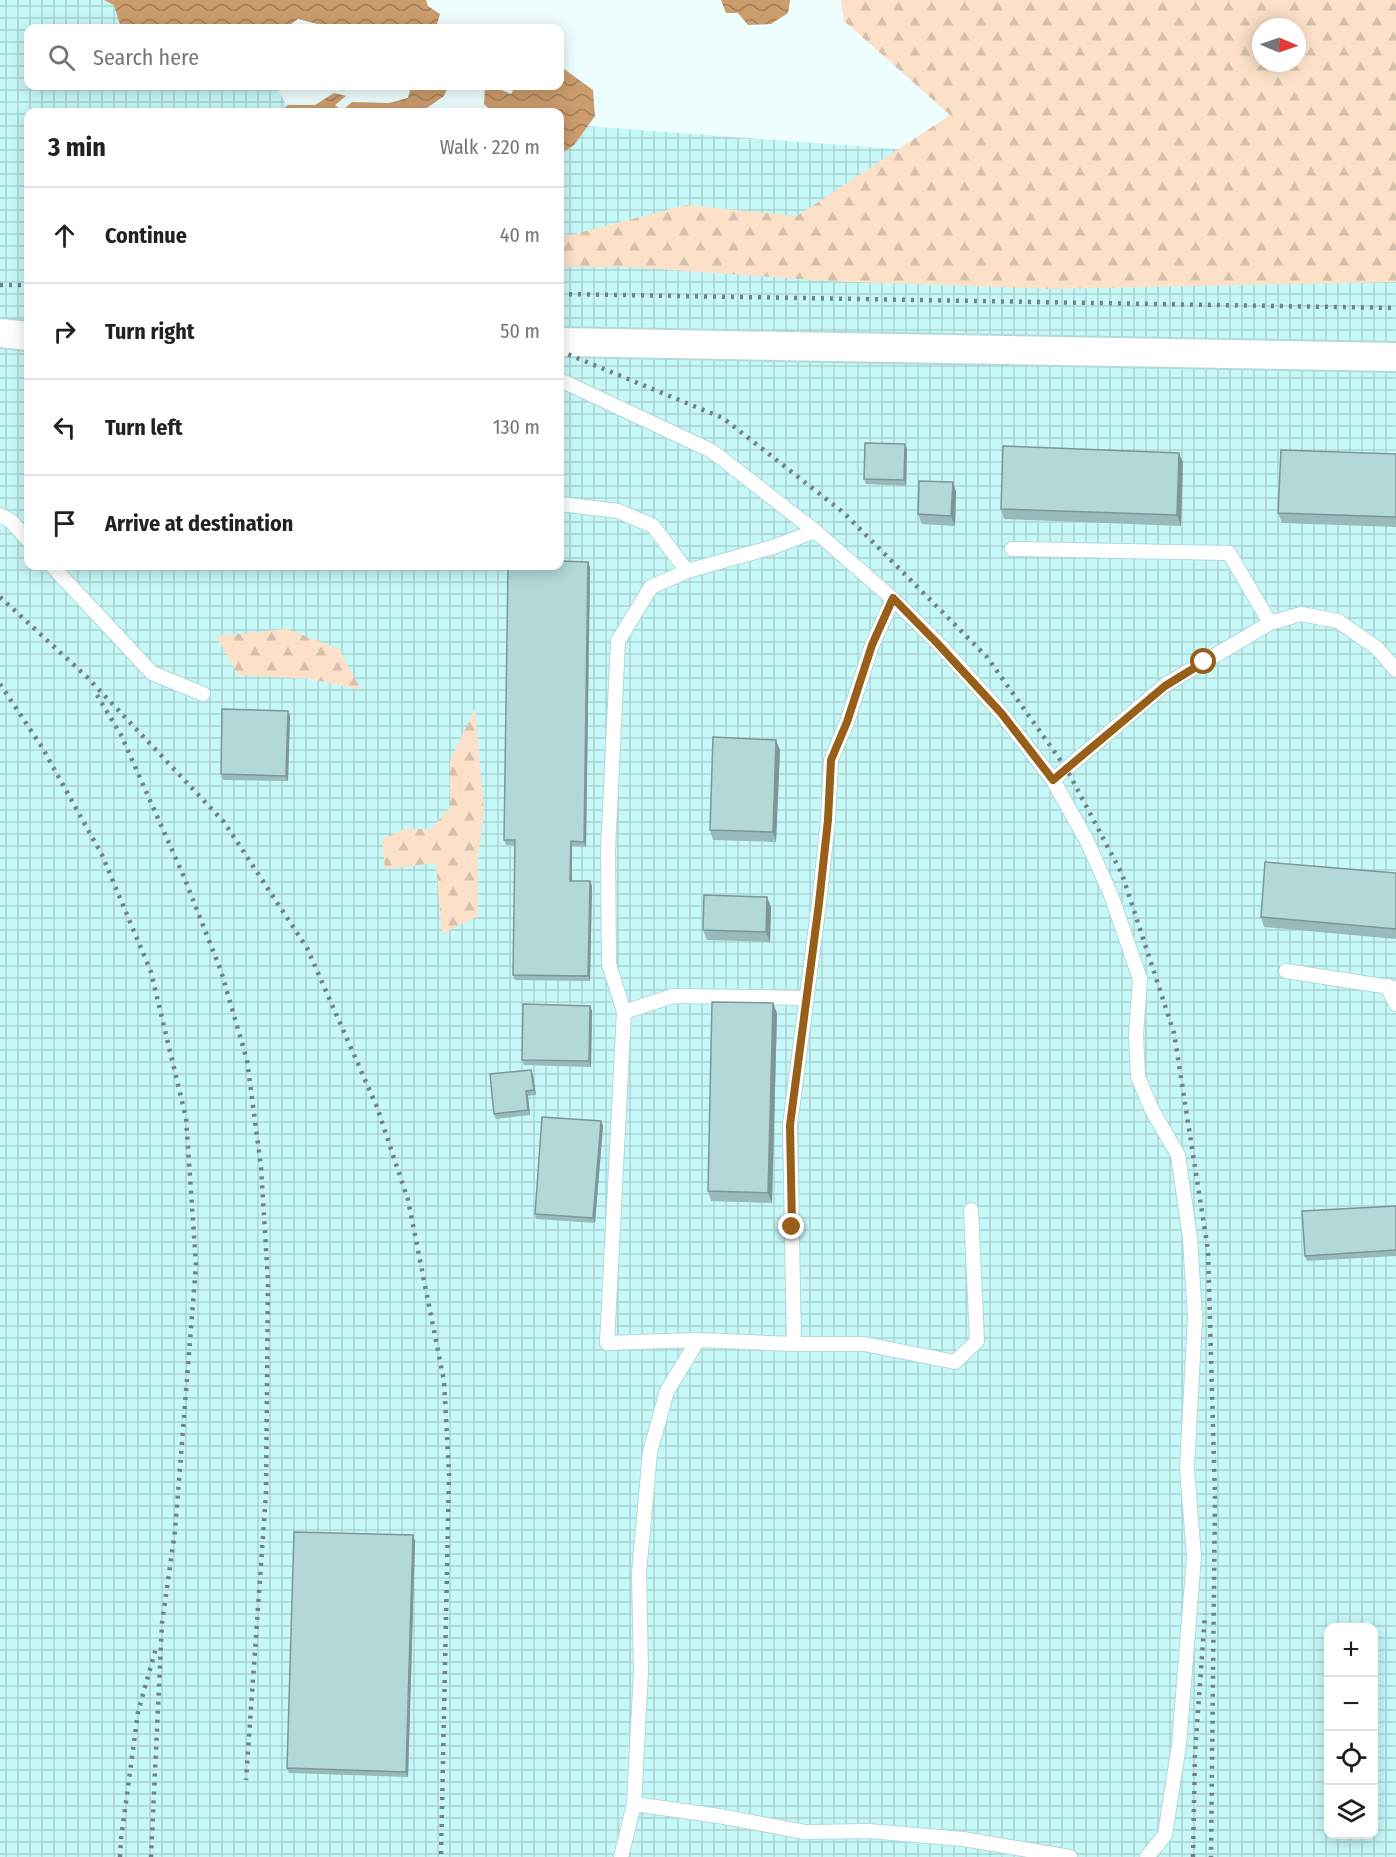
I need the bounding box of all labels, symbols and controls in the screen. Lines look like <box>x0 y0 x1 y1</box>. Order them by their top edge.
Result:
north arrow <box>1252 18 1306 72</box>
search box <box>24 24 564 90</box>
icon: search <box>45 41 78 74</box>
text: Search here <box>93 44 199 71</box>
text: 3 min <box>48 132 106 163</box>
text: Walk · 220 m <box>440 135 540 159</box>
icon: ahead <box>48 219 81 252</box>
text: Continue <box>105 222 187 249</box>
text: 40 m <box>500 223 540 247</box>
icon: right <box>48 315 81 348</box>
text: Turn right <box>105 318 194 345</box>
text: 50 m <box>500 319 540 343</box>
icon: left <box>48 411 81 444</box>
text: Turn left <box>105 414 183 441</box>
text: 130 m <box>493 415 540 439</box>
icon: arrive <box>48 507 81 540</box>
text: Arrive at destination <box>105 510 293 537</box>
route start <box>1190 648 1216 674</box>
route end <box>778 1213 804 1239</box>
map controls <box>1324 1623 1378 1839</box>
button: + <box>1324 1623 1378 1677</box>
button: − <box>1324 1677 1378 1731</box>
button: locate <box>1324 1731 1378 1785</box>
button: layers <box>1324 1785 1378 1839</box>

